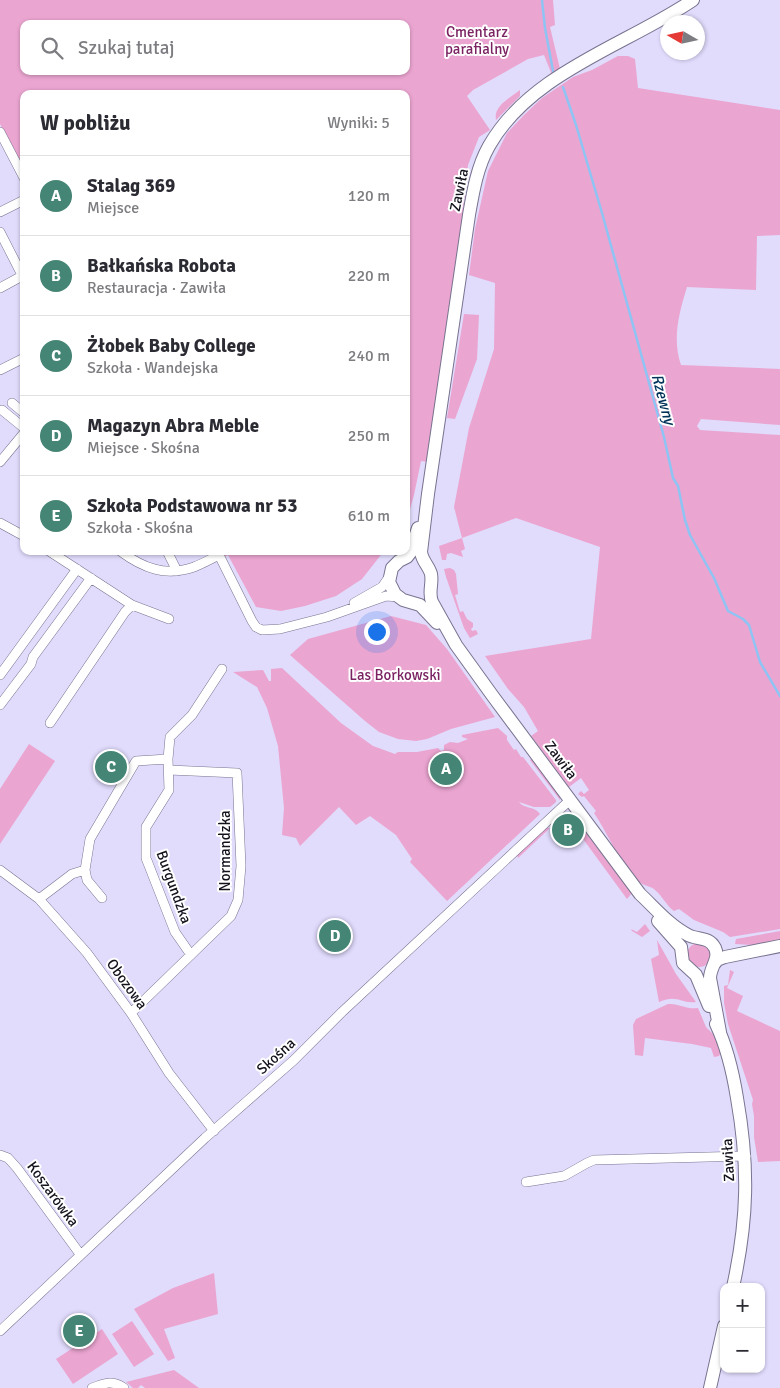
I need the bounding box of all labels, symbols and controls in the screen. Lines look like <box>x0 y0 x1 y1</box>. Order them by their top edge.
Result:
north arrow <box>660 15 705 60</box>
search box <box>20 20 410 75</box>
park label: Cmentarz parafialny <box>445 23 509 58</box>
icon: search <box>38 34 66 62</box>
text: Szukaj tutaj <box>78 36 175 60</box>
text: W pobliżu <box>40 110 131 136</box>
text: Wyniki: 5 <box>327 113 390 133</box>
street label: Zawiła <box>446 167 472 213</box>
text: Stalag 369 <box>87 174 175 198</box>
text: A <box>51 186 61 206</box>
text: 120 m <box>348 186 390 206</box>
text: Miejsce <box>87 198 139 218</box>
text: Bałkańska Robota <box>87 254 236 278</box>
text: B <box>51 266 61 286</box>
text: 220 m <box>348 266 390 286</box>
text: Restauracja · Zawiła <box>87 278 226 298</box>
text: Żłobek Baby College <box>87 334 256 358</box>
text: C <box>51 346 61 366</box>
text: 240 m <box>348 346 390 366</box>
text: Szkoła · Wandejska <box>87 358 218 378</box>
water label: Rzewny <box>647 372 680 429</box>
text: Magazyn Abra Meble <box>87 414 259 438</box>
text: D <box>51 426 61 446</box>
text: 250 m <box>348 426 390 446</box>
text: Miejsce · Skośna <box>87 438 200 458</box>
text: Szkoła Podstawowa nr 53 <box>87 494 298 518</box>
text: E <box>51 506 61 526</box>
text: 610 m <box>348 506 390 526</box>
text: Szkoła · Skośna <box>87 518 193 538</box>
your location <box>364 619 390 645</box>
park label: Las Borkowski <box>349 666 441 684</box>
street label: Zawiła <box>541 737 581 783</box>
pin: C <box>95 748 127 786</box>
pin: A <box>430 750 462 788</box>
street label: Normandzka <box>216 810 234 892</box>
pin: B <box>552 811 584 849</box>
street label: Burgundzka <box>152 848 196 926</box>
pin: D <box>319 917 351 955</box>
street label: Obozowa <box>103 955 151 1013</box>
street label: Skośna <box>253 1034 299 1078</box>
street label: Zawiła <box>718 1138 738 1182</box>
street label: Koszarówka <box>23 1158 83 1230</box>
map controls <box>720 1283 765 1373</box>
button: + <box>720 1283 765 1328</box>
pin: E <box>63 1312 95 1350</box>
button: − <box>720 1328 765 1373</box>

